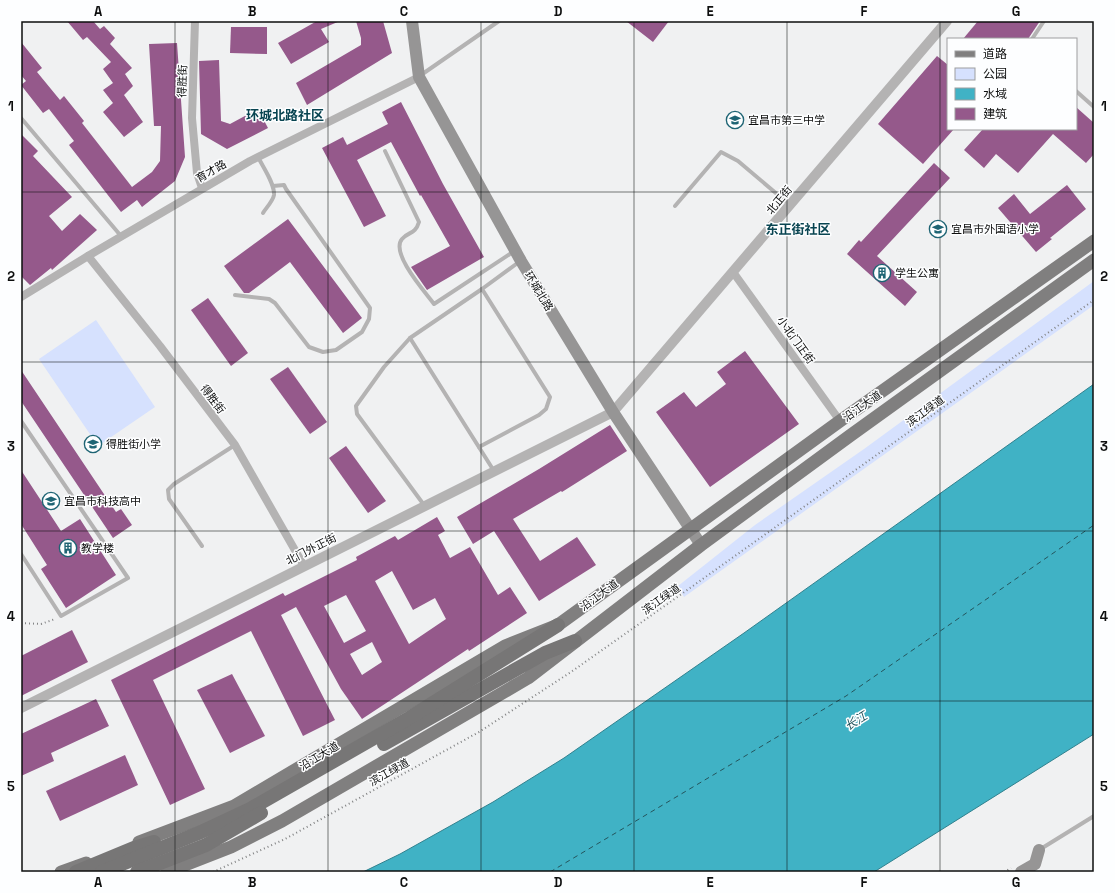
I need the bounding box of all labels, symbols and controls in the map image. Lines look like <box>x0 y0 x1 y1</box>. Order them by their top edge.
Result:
text: A <box>94 3 103 20</box>
text: B <box>248 3 257 20</box>
text: C <box>400 3 408 20</box>
text: D <box>554 3 563 20</box>
text: E <box>706 3 714 20</box>
text: F <box>861 3 868 20</box>
text: G <box>1012 3 1020 20</box>
legend <box>947 38 1077 130</box>
text: 道路 <box>983 46 1007 62</box>
street label: 得胜街 <box>174 64 190 98</box>
text: 公园 <box>983 66 1007 82</box>
text: 水域 <box>983 86 1007 102</box>
text: 1 <box>8 98 14 115</box>
text: 1 <box>1101 98 1107 115</box>
text: 建筑 <box>983 106 1007 122</box>
district label: 环城北路社区 <box>246 107 324 124</box>
school or university icon: 宜昌市第三中学 <box>725 110 745 130</box>
place label: 宜昌市第三中学 <box>748 113 825 127</box>
street label: 育才路 <box>193 157 229 185</box>
street label: 北正街 <box>763 183 795 217</box>
school or university icon: 宜昌市外国语小学 <box>928 219 948 239</box>
district label: 东正街社区 <box>765 221 831 238</box>
place label: 宜昌市外国语小学 <box>951 222 1039 236</box>
building icon: 学生公寓 <box>872 263 892 283</box>
place label: 学生公寓 <box>895 266 939 280</box>
text: 2 <box>7 268 15 285</box>
text: 2 <box>1100 268 1108 285</box>
street label: 环城北路 <box>522 269 556 313</box>
street label: 小北门正街 <box>774 314 818 366</box>
street label: 得胜街 <box>197 382 229 416</box>
street label: 沿江大道 <box>840 388 884 424</box>
street label: 滨江绿道 <box>903 392 947 430</box>
school or university icon: 得胜街小学 <box>83 434 103 454</box>
place label: 得胜街小学 <box>106 437 161 451</box>
text: 3 <box>7 438 15 455</box>
text: 3 <box>1100 438 1108 455</box>
school or university icon: 宜昌市科技高中 <box>41 491 61 511</box>
place label: 宜昌市科技高中 <box>64 494 141 508</box>
street label: 北门外正街 <box>283 530 339 568</box>
building icon: 教学楼 <box>58 538 78 558</box>
place label: 教学楼 <box>81 541 114 555</box>
street label: 沿江大道 <box>577 576 621 614</box>
street label: 滨江绿道 <box>639 581 683 617</box>
text: 4 <box>7 608 15 625</box>
text: 4 <box>1100 608 1108 625</box>
water label: 长江 <box>842 707 872 734</box>
street label: 沿江大道 <box>297 739 341 773</box>
street label: 滨江绿道 <box>366 755 412 789</box>
text: 5 <box>7 778 15 795</box>
text: 5 <box>1100 778 1108 795</box>
text: A <box>94 874 103 891</box>
text: B <box>248 874 257 891</box>
text: C <box>400 874 408 891</box>
text: D <box>554 874 563 891</box>
text: E <box>706 874 714 891</box>
text: F <box>861 874 868 891</box>
text: G <box>1012 874 1020 891</box>

